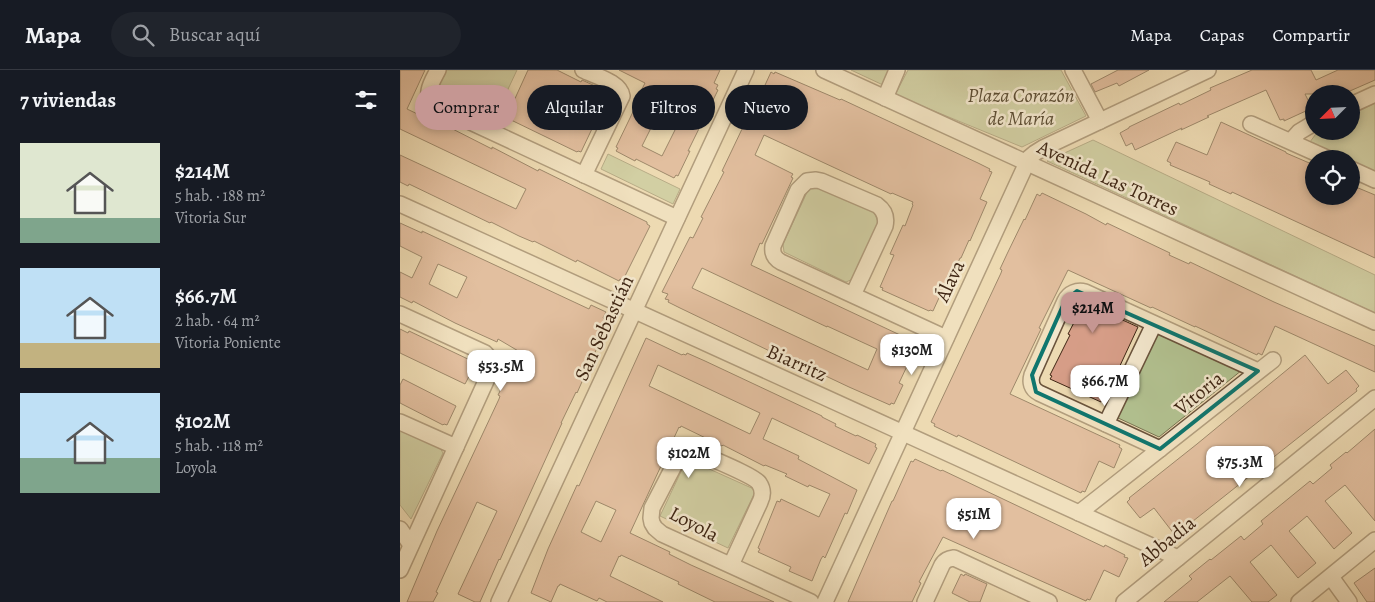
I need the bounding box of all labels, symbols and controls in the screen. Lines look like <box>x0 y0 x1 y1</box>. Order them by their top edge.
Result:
search box <box>111 12 461 57</box>
text: Mapa <box>25 19 81 51</box>
icon: search <box>129 21 157 49</box>
text: Buscar aquí <box>169 22 260 48</box>
text: Mapa <box>1130 23 1172 47</box>
text: Capas <box>1200 23 1244 47</box>
text: Compartir <box>1272 23 1350 47</box>
park label: Plaza Corazón de María <box>967 82 1075 132</box>
chip: Comprar <box>415 85 517 130</box>
chip: Alquilar <box>527 85 622 130</box>
chip: Filtros <box>632 85 715 130</box>
chip: Nuevo <box>725 85 808 130</box>
north arrow <box>1305 85 1360 140</box>
map controls <box>1305 85 1360 205</box>
text: 7 viviendas <box>20 86 116 114</box>
icon: filters <box>352 86 380 114</box>
street label: Avenida Las Torres <box>1032 133 1183 223</box>
button: locate <box>1305 150 1360 205</box>
text: $214M <box>175 157 230 185</box>
icon: home <box>60 163 120 223</box>
text: 5 hab. · 188 m² <box>175 185 265 207</box>
text: Vitoria Sur <box>175 207 246 229</box>
street label: Álava <box>928 255 972 307</box>
street label: San Sebastián <box>568 271 640 385</box>
text: $66.7M <box>175 282 237 310</box>
icon: home <box>60 288 120 348</box>
pin: $214M <box>1058 292 1128 334</box>
text: $214M <box>1072 297 1114 319</box>
text: 2 hab. · 64 m² <box>175 310 260 332</box>
text: Vitoria Poniente <box>175 332 281 354</box>
pin: $130M <box>877 334 947 376</box>
street label: Biarritz <box>763 338 831 388</box>
text: $130M <box>891 339 933 361</box>
pin: $53.5M <box>460 350 542 392</box>
text: $53.5M <box>478 355 524 377</box>
pin: $66.7M <box>1064 364 1146 407</box>
street label: Vitoria <box>1168 364 1230 422</box>
text: $66.7M <box>1081 370 1129 392</box>
text: $102M <box>175 407 231 435</box>
icon: home <box>60 413 120 473</box>
text: 5 hab. · 118 m² <box>175 435 263 457</box>
pin: $102M <box>654 436 724 479</box>
text: $102M <box>668 442 710 464</box>
pin: $75.3M <box>1199 446 1281 488</box>
text: $75.3M <box>1217 451 1263 473</box>
text: Loyola <box>175 457 217 479</box>
pin: $51M <box>944 498 1004 540</box>
street label: Loyola <box>664 500 724 549</box>
text: $51M <box>957 503 991 525</box>
street label: Abbadia <box>1132 509 1202 573</box>

